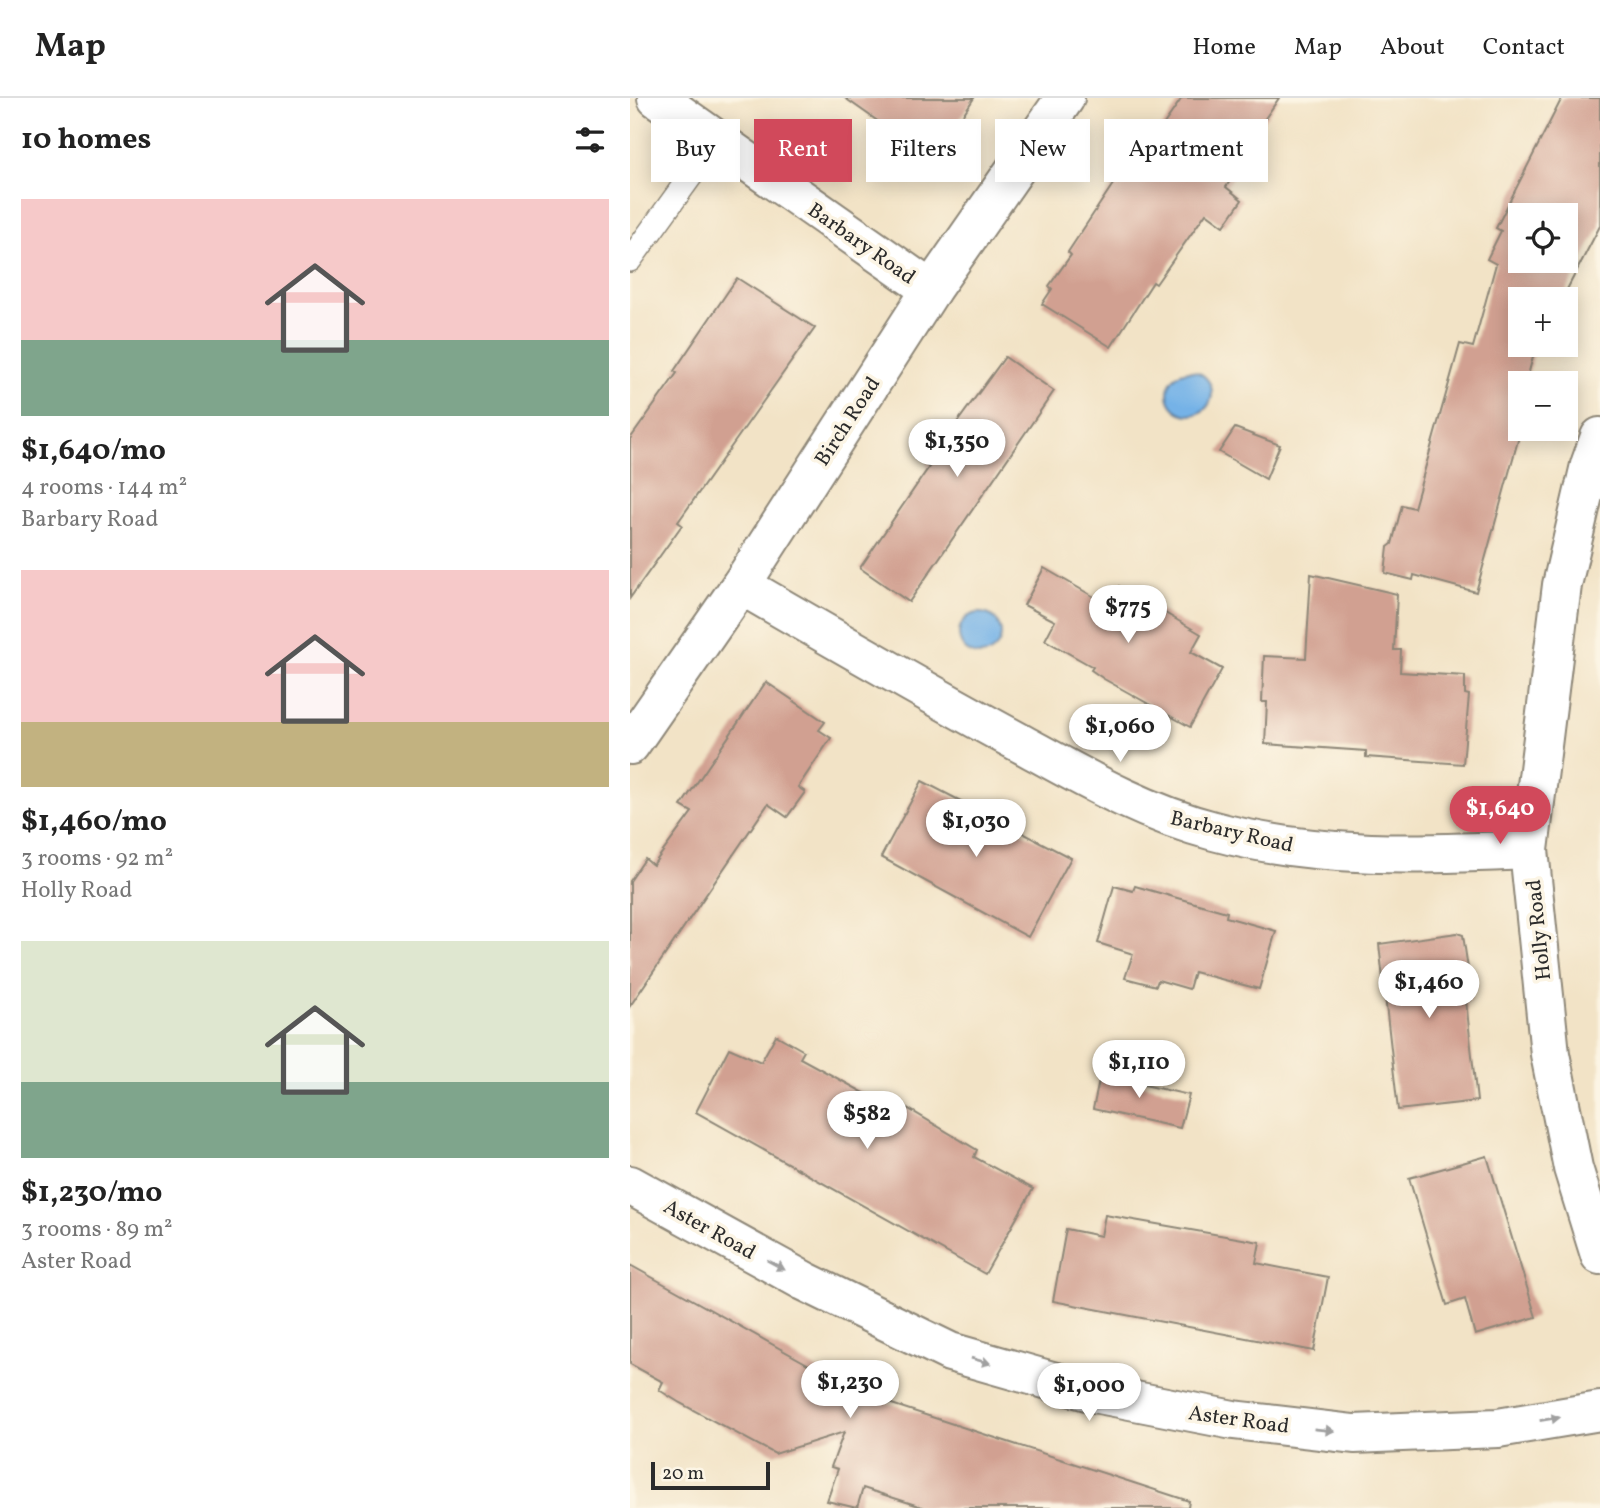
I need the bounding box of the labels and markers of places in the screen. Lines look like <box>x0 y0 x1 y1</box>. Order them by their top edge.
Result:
pin: $1,350 <box>900 420 1014 479</box>
pin: $775 <box>1087 586 1169 645</box>
pin: $1,060 <box>1063 704 1177 764</box>
pin: $1,640 <box>1443 786 1557 846</box>
pin: $1,030 <box>919 800 1033 859</box>
pin: $1,460 <box>1372 960 1486 1020</box>
pin: $1,110 <box>1082 1040 1196 1100</box>
pin: $582 <box>826 1091 908 1151</box>
pin: $1,230 <box>793 1360 907 1420</box>
pin: $1,000 <box>1032 1364 1146 1423</box>

